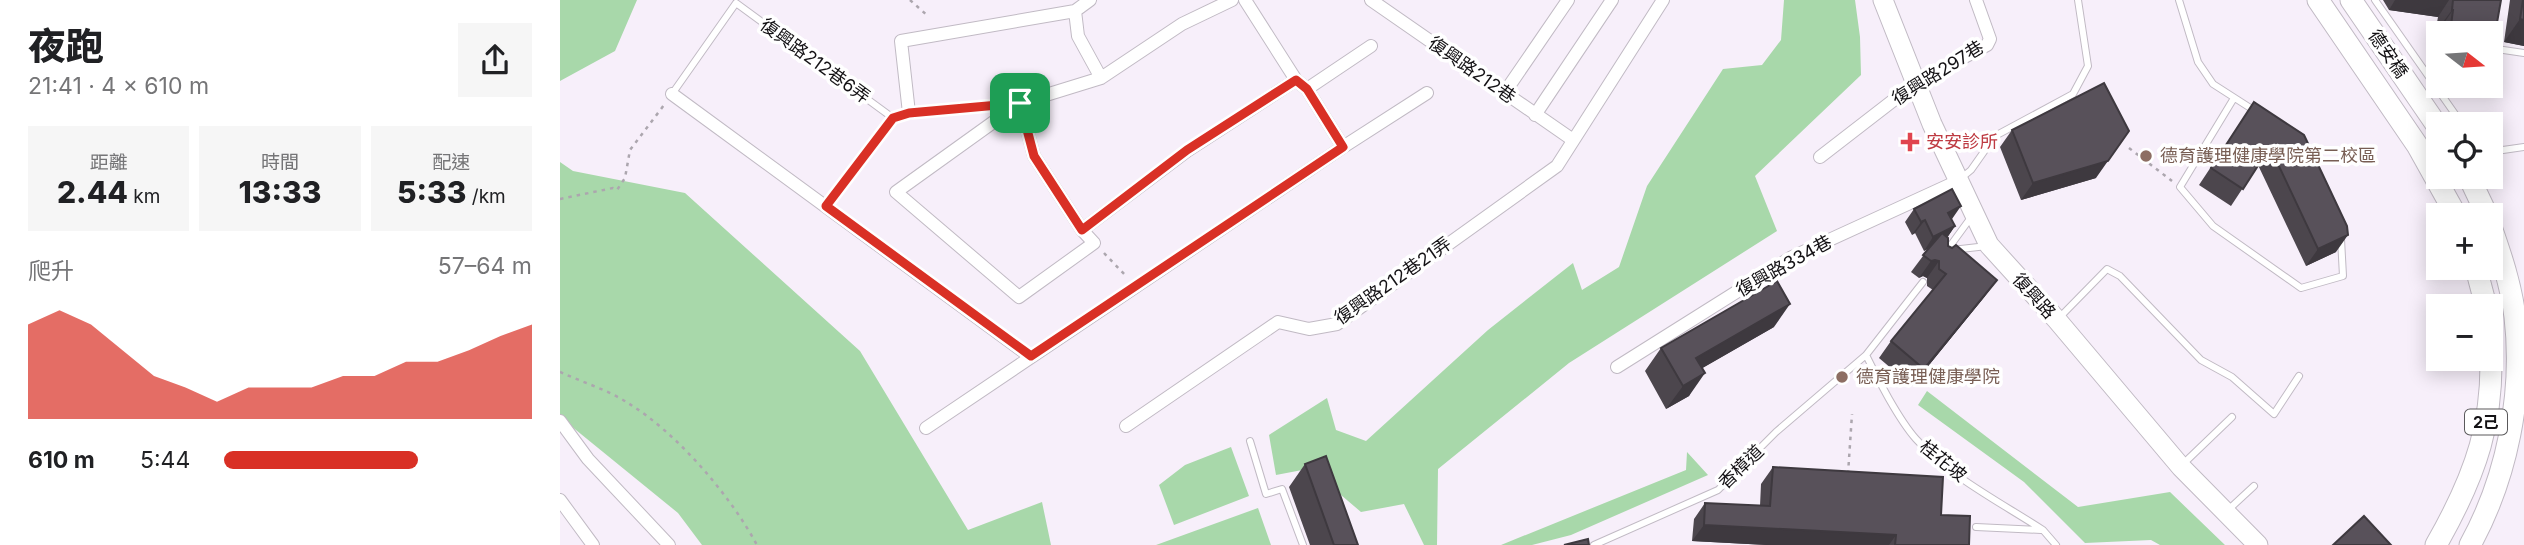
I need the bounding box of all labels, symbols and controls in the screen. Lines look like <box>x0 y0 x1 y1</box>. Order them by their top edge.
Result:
street label: 復興路212巷6弄 <box>756 14 874 107</box>
north arrow <box>2426 21 2502 98</box>
map controls <box>2426 21 2503 371</box>
text: 夜跑 <box>28 23 104 69</box>
button: share <box>458 23 532 97</box>
street label: 德安橋 <box>2364 26 2412 82</box>
street label: 復興路212巷 <box>1425 32 1520 107</box>
street label: 復興路297巷 <box>1888 36 1987 109</box>
text: 21:41 · 4 × 610 m <box>28 72 209 100</box>
pin <box>990 73 1050 133</box>
icon: arrive <box>1001 84 1039 122</box>
button: locate <box>2426 112 2503 189</box>
place label: 安安診所 <box>1926 131 1998 152</box>
marker: 安安診所 <box>1900 132 1920 152</box>
place label: 德育護理健康學院第二校區 <box>2160 145 2376 166</box>
marker: 德育護理健康學院第二校區 <box>2138 148 2154 164</box>
text: 距離 <box>90 151 128 174</box>
text: 時間 <box>261 151 299 174</box>
text: 配速 <box>432 151 470 174</box>
text: 2.44 <box>57 174 128 210</box>
text: 13:33 <box>239 174 321 210</box>
text: 5:33 <box>397 174 466 210</box>
text: km <box>128 185 160 208</box>
text: /km <box>466 185 506 208</box>
button: + <box>2426 203 2503 280</box>
street label: 復興路334巷 <box>1732 231 1835 300</box>
street label: 復興路212巷21弄 <box>1330 233 1455 329</box>
text: 57–64 m <box>438 252 532 280</box>
text: 爬升 <box>28 257 74 285</box>
street label: 復興路 <box>2009 269 2060 323</box>
button: − <box>2426 294 2503 371</box>
place label: 德育護理健康學院 <box>1856 366 2000 387</box>
marker: 德育護理健康學院 <box>1834 369 1850 385</box>
road number: 2己 <box>2465 410 2507 434</box>
street label: 桂花坡 <box>1916 435 1971 486</box>
street label: 香樟道 <box>1714 440 1767 493</box>
text: 610 m <box>28 446 95 474</box>
text: 5:44 <box>140 446 190 474</box>

